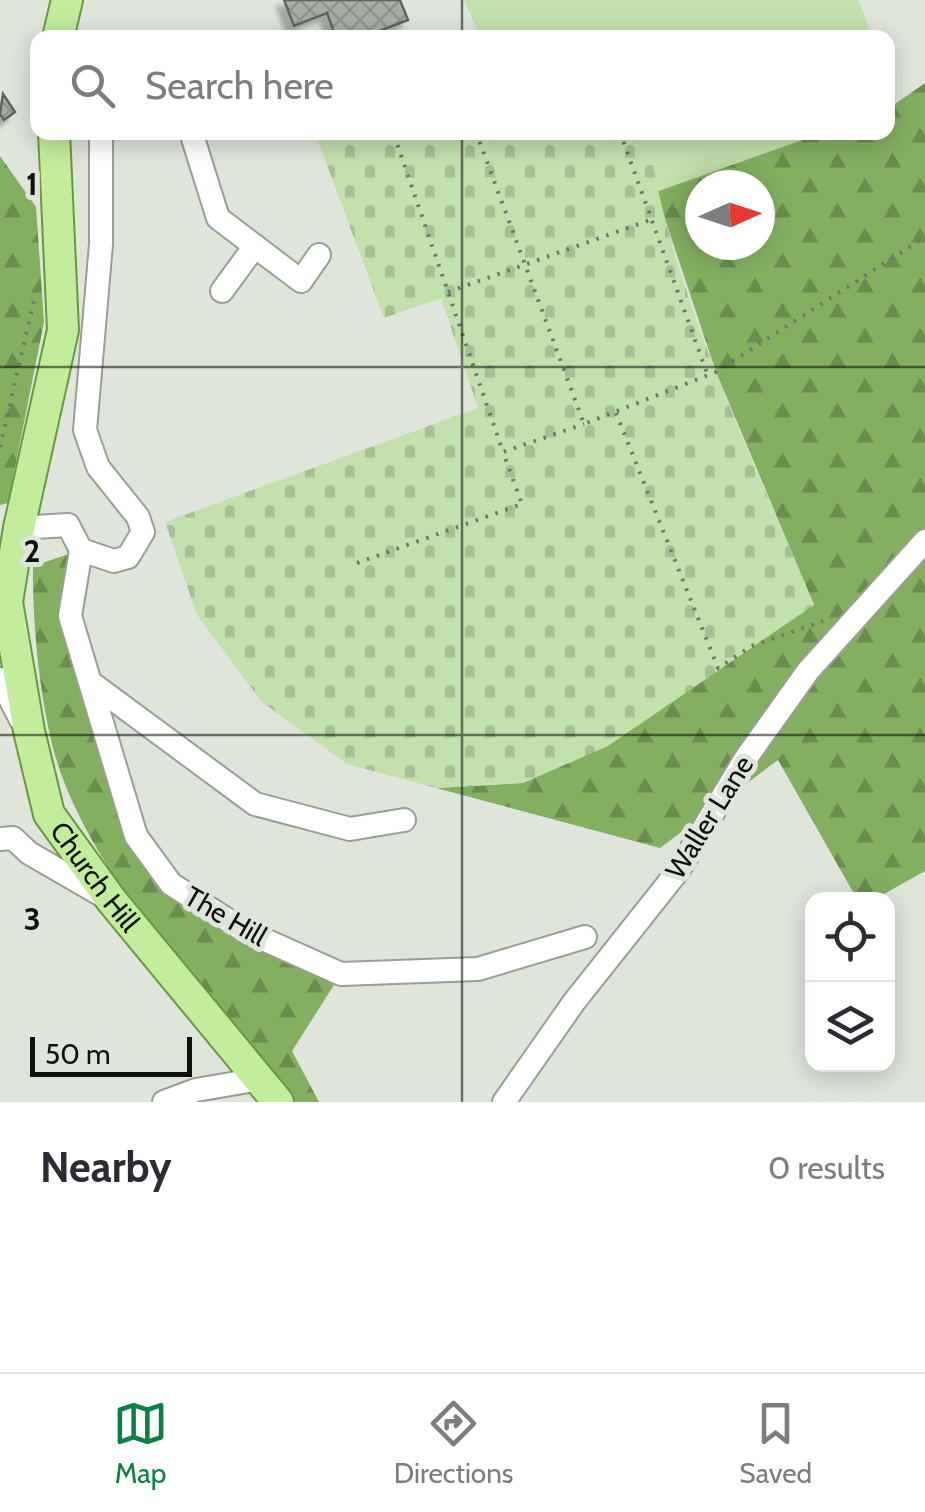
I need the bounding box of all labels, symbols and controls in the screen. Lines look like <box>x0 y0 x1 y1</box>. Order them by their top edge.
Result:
search box <box>30 30 895 140</box>
icon: search <box>65 58 120 113</box>
text: Search here <box>145 62 334 109</box>
text: 1 <box>26 164 38 203</box>
north arrow <box>685 170 775 260</box>
text: 2 <box>24 531 40 570</box>
street label: Waller Lane <box>658 749 760 885</box>
street label: Church Hill <box>43 815 147 939</box>
street label: The Hill <box>179 879 273 953</box>
map controls <box>805 892 895 1072</box>
button: locate <box>805 892 895 982</box>
text: 3 <box>23 899 41 938</box>
button: layers <box>805 982 895 1072</box>
scale bar <box>30 1032 192 1076</box>
text: 50 m <box>45 1037 111 1071</box>
text: Nearby <box>40 1141 172 1193</box>
text: 0 results <box>768 1148 885 1187</box>
tab: Map <box>113 1396 168 1490</box>
tab: Directions <box>394 1396 513 1490</box>
tab: Saved <box>739 1396 812 1490</box>

